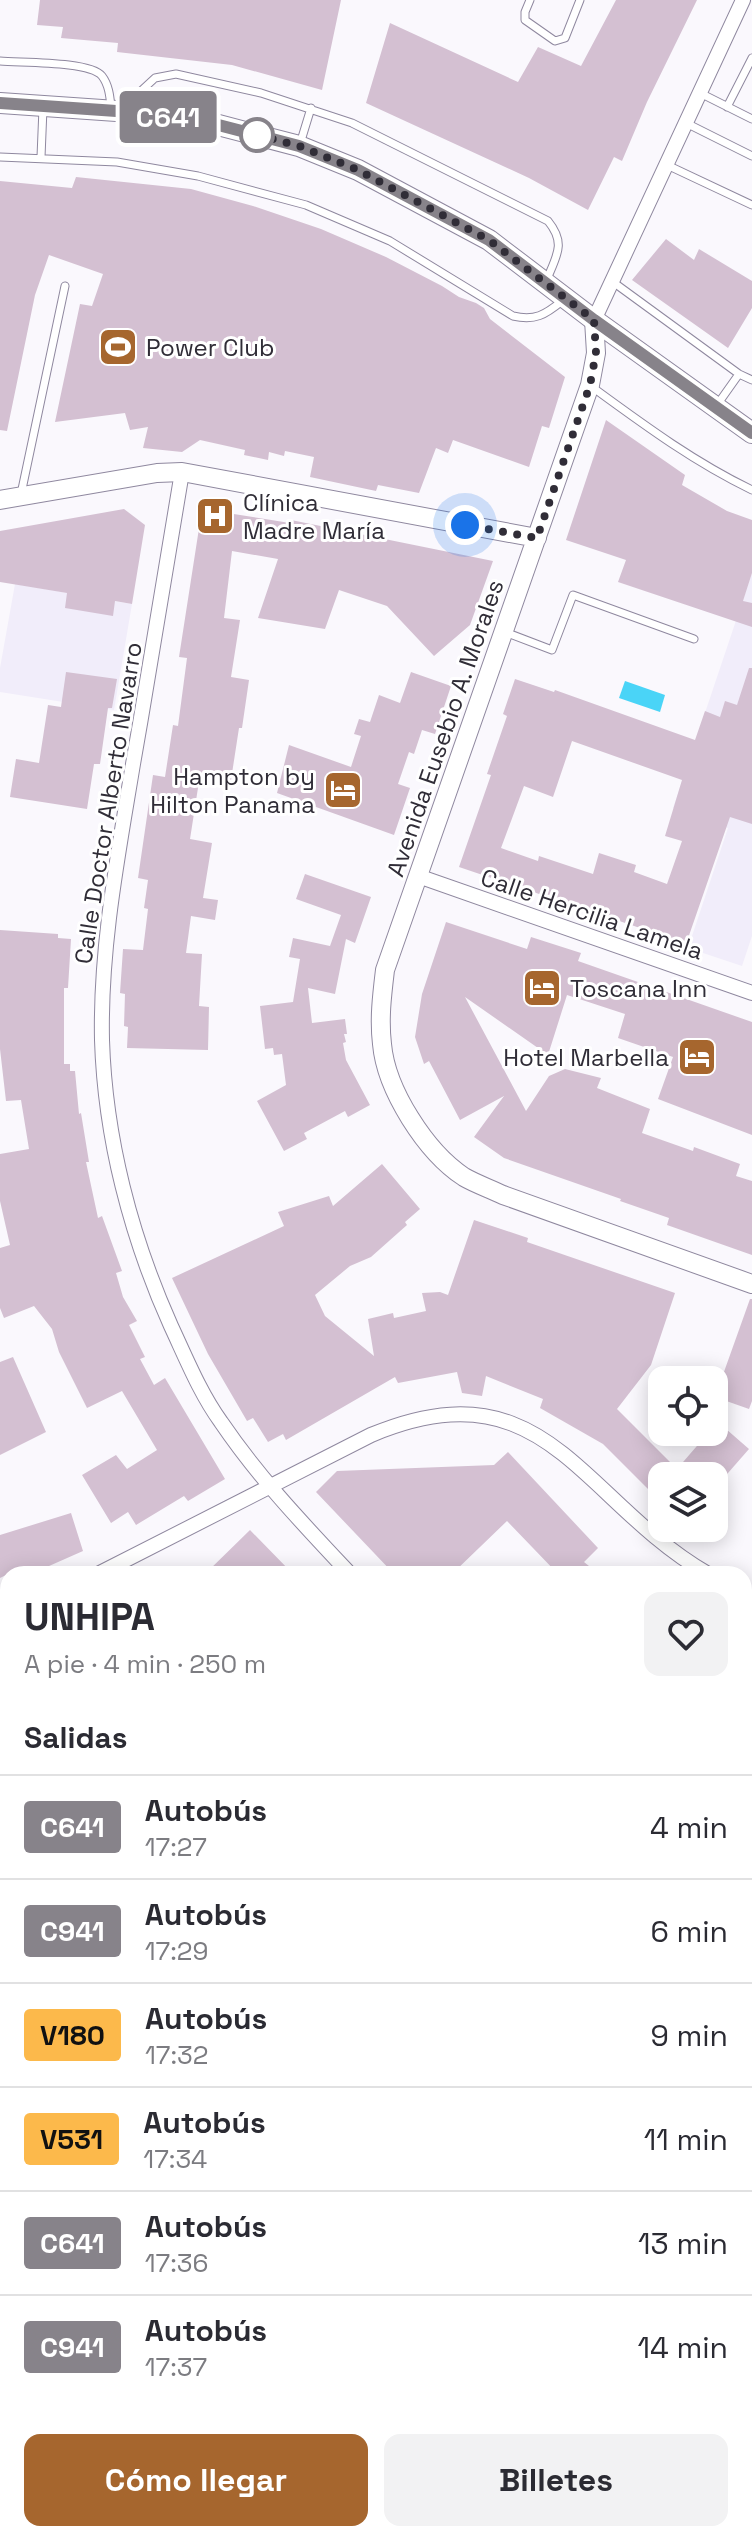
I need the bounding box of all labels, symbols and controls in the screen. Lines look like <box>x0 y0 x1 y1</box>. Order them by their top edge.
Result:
line badge: C641 <box>112 91 224 143</box>
text: C641 <box>136 99 200 135</box>
unlabelled marker <box>240 118 274 152</box>
sports icon: Power Club <box>97 326 139 368</box>
place label: Power Club <box>146 332 274 363</box>
place label: Clínica Madre María <box>243 487 385 546</box>
hospital icon: Clínica Madre María <box>194 495 236 537</box>
your location <box>445 505 485 545</box>
street label: Avenida Eusebio A. Morales <box>380 576 510 880</box>
street label: Calle Doctor Alberto Navarro <box>67 640 149 966</box>
place label: Hampton by Hilton Panama <box>150 761 315 820</box>
hotel icon: Hampton by Hilton Panama <box>322 769 364 811</box>
street label: Calle Hercilia Lamela <box>477 861 708 967</box>
hotel icon: Toscana Inn <box>521 967 563 1009</box>
place label: Toscana Inn <box>570 973 707 1004</box>
hotel icon: Hotel Marbella <box>676 1036 718 1078</box>
place label: Hotel Marbella <box>503 1042 669 1073</box>
map controls <box>648 1366 728 1542</box>
button: locate <box>648 1366 728 1446</box>
button: layers <box>648 1462 728 1542</box>
button: heart <box>644 1592 728 1676</box>
text: UNHIPA <box>24 1593 155 1641</box>
text: A pie · 4 min · 250 m <box>24 1647 266 1681</box>
text: Salidas <box>24 1718 128 1757</box>
text: Autobús <box>145 1791 267 1830</box>
text: 4 min <box>650 1808 728 1847</box>
text: C641 <box>40 1809 105 1845</box>
text: 17:27 <box>145 1830 207 1864</box>
text: Autobús <box>145 1895 267 1934</box>
text: 6 min <box>650 1912 728 1951</box>
text: C941 <box>40 1913 105 1949</box>
text: 17:29 <box>145 1934 208 1968</box>
text: Autobús <box>145 1999 267 2038</box>
text: 9 min <box>650 2016 728 2055</box>
text: V180 <box>40 2017 105 2053</box>
text: 17:32 <box>145 2038 208 2072</box>
text: Autobús <box>143 2103 266 2142</box>
text: 11 min <box>644 2120 728 2159</box>
text: V531 <box>40 2121 103 2157</box>
text: 17:34 <box>143 2142 207 2176</box>
text: Autobús <box>145 2207 267 2246</box>
text: 13 min <box>638 2224 728 2263</box>
text: C641 <box>40 2225 105 2261</box>
text: 17:36 <box>145 2246 208 2280</box>
text: Autobús <box>145 2311 267 2350</box>
text: 14 min <box>637 2328 728 2367</box>
text: C941 <box>40 2329 105 2365</box>
text: 17:37 <box>145 2350 207 2384</box>
button: Cómo llegar <box>24 2434 368 2526</box>
button: Billetes <box>384 2434 728 2526</box>

